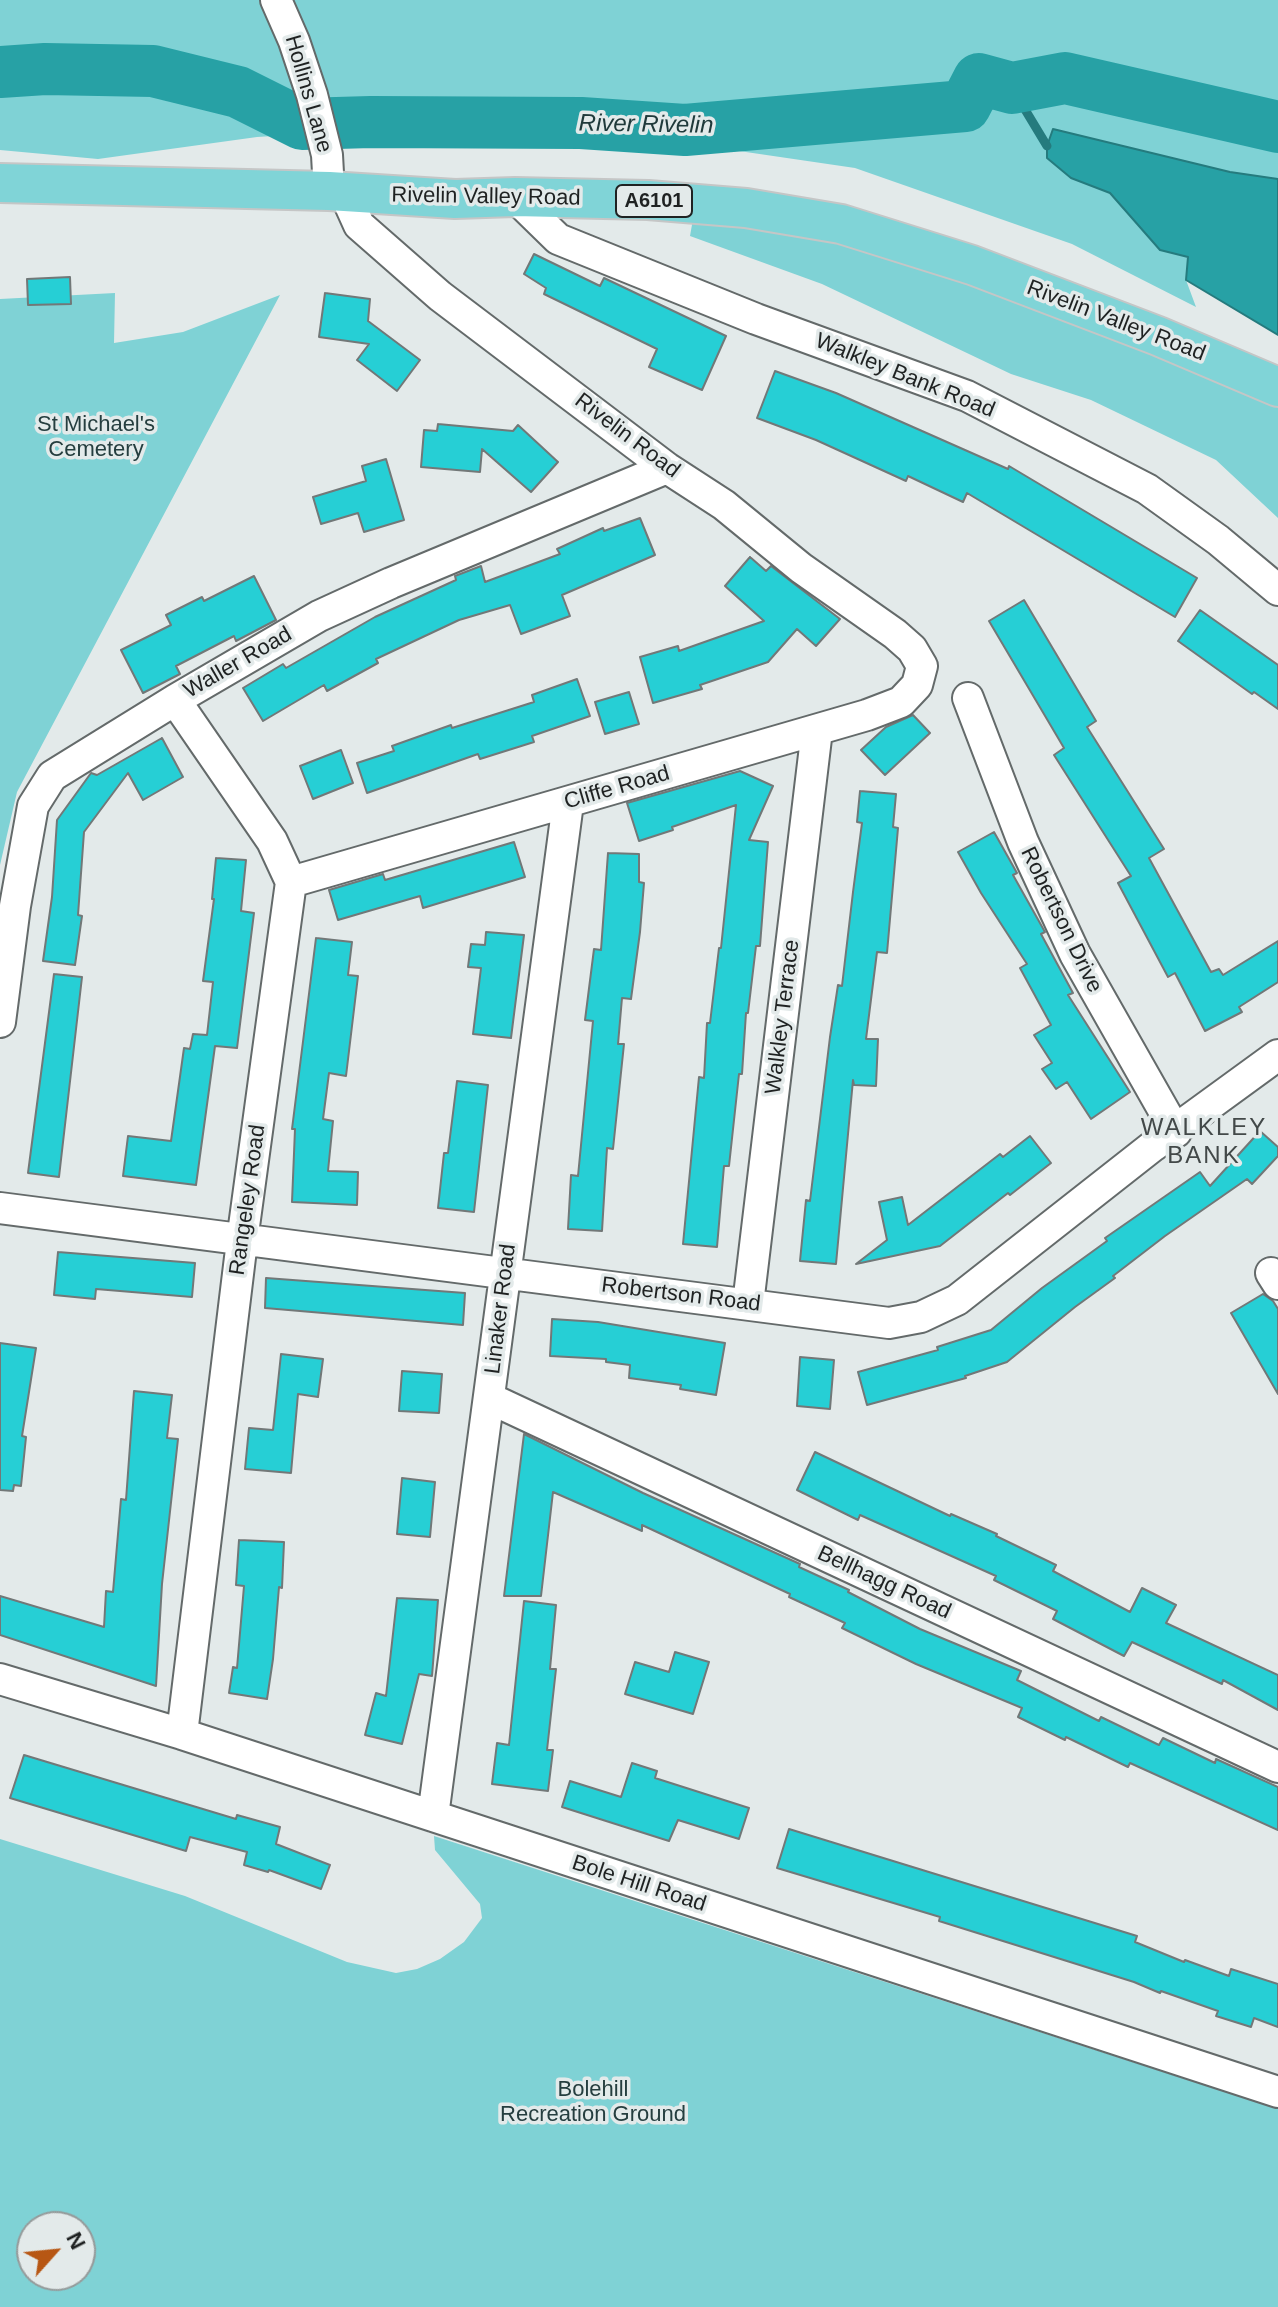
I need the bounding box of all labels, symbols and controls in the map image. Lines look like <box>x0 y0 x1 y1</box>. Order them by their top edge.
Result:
street label: Hollins Lane <box>279 32 337 156</box>
water label: River Rivelin <box>578 109 714 141</box>
street label: Rivelin Valley Road <box>391 182 581 212</box>
road number: A6101 <box>616 185 692 217</box>
street label: Rivelin Valley Road <box>1023 275 1209 367</box>
street label: Walkley Bank Road <box>811 328 999 424</box>
street label: Rivelin Road <box>569 388 685 484</box>
park label: St Michael's Cemetery <box>37 412 155 464</box>
street label: Waller Road <box>179 622 297 704</box>
street label: Cliffe Road <box>561 760 673 816</box>
street label: Robertson Drive <box>1014 843 1108 997</box>
street label: Walkley Terrace <box>760 938 806 1096</box>
district label: WALKLEY BANK <box>1141 1114 1267 1170</box>
street label: Rangeley Road <box>224 1123 272 1277</box>
street label: Linaker Road <box>480 1242 522 1376</box>
street label: Robertson Road <box>600 1272 762 1318</box>
street label: Bellhagg Road <box>813 1541 955 1625</box>
street label: Bole Hill Road <box>569 1850 709 1918</box>
park label: Bolehill Recreation Ground <box>500 2077 686 2128</box>
north arrow <box>16 2211 96 2291</box>
text: N <box>61 2228 91 2254</box>

